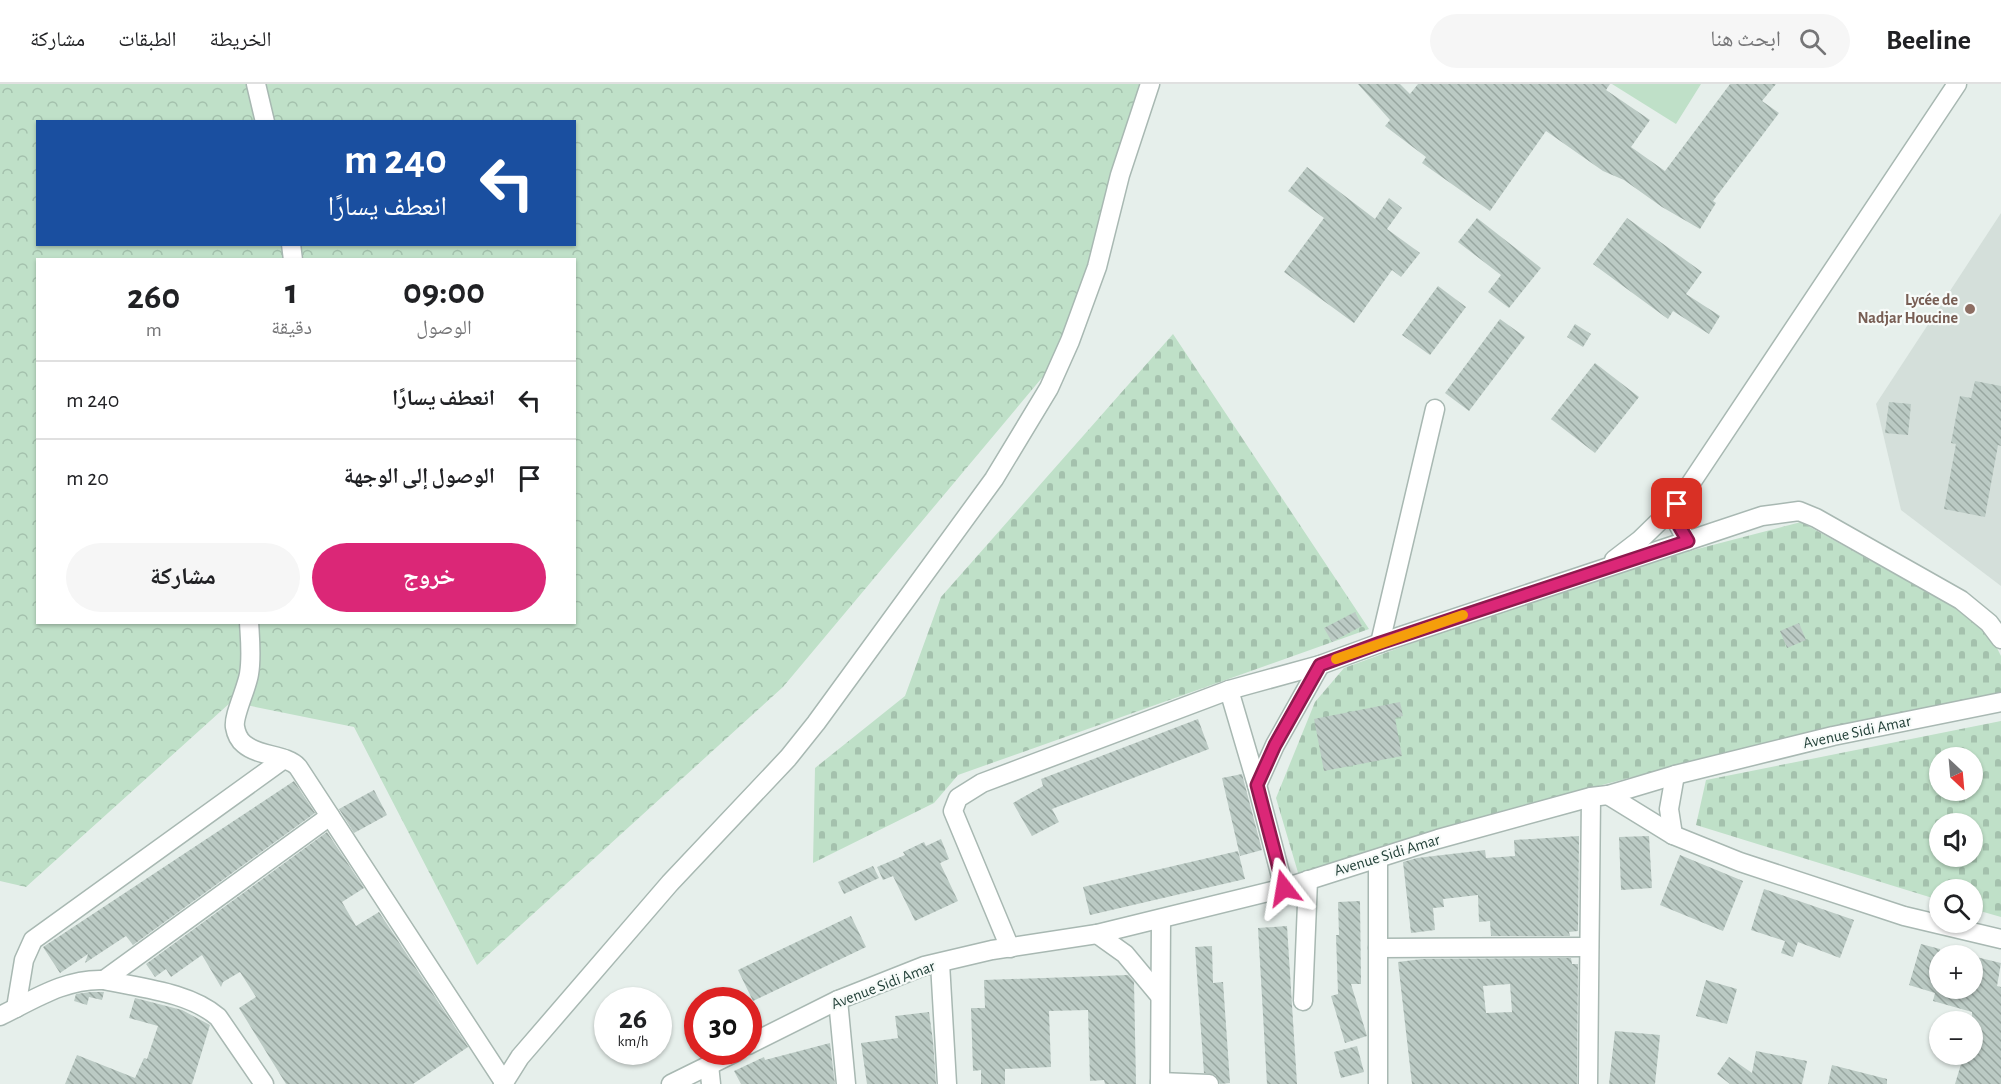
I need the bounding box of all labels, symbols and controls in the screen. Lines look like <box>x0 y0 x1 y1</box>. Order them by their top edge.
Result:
search box <box>1430 14 1850 68</box>
icon: search <box>1796 25 1829 58</box>
text: Beeline <box>1886 27 1971 55</box>
text: ابحث هنا <box>1710 28 1781 50</box>
text: مشاركة <box>30 29 85 50</box>
text: الطبقات <box>118 29 177 50</box>
text: الخريطة <box>210 29 271 50</box>
text: 240 m <box>344 139 447 181</box>
icon: left <box>468 144 546 222</box>
text: انعطف يسارًا <box>328 193 447 220</box>
text: 1 <box>285 274 298 310</box>
text: 09:00 <box>403 274 485 310</box>
text: 260 <box>127 279 180 315</box>
place label: Lycée de Nadjar Houcine <box>1857 292 1958 327</box>
marker: Lycée de Nadjar Houcine <box>1963 302 1977 316</box>
text: دقيقة <box>271 318 312 338</box>
text: الوصول <box>416 318 472 338</box>
text: m <box>146 320 162 340</box>
icon: left <box>513 384 546 417</box>
text: انعطف يسارًا <box>392 387 495 409</box>
text: 240 m <box>66 389 119 411</box>
icon: arrive <box>513 462 546 495</box>
text: الوصول إلى الوجهة <box>344 465 495 487</box>
text: 20 m <box>66 467 109 489</box>
pin <box>1651 478 1702 529</box>
icon: arrive <box>1660 487 1693 520</box>
button: مشاركة <box>66 543 300 612</box>
button: خروج <box>312 543 546 612</box>
street label: Avenue Sidi Amar <box>1802 713 1913 751</box>
north arrow <box>1929 747 1983 801</box>
map controls <box>1929 747 1983 1065</box>
button: sound <box>1929 813 1983 867</box>
street label: Avenue Sidi Amar <box>1332 831 1443 879</box>
position arrow <box>1252 856 1316 920</box>
button: search <box>1929 879 1983 933</box>
button: + <box>1929 945 1983 999</box>
street label: Avenue Sidi Amar <box>829 958 938 1012</box>
speed limit sign: 30 <box>684 987 762 1065</box>
text: 26 <box>619 1004 647 1034</box>
button: − <box>1929 1011 1983 1065</box>
text: km/h <box>618 1034 648 1049</box>

